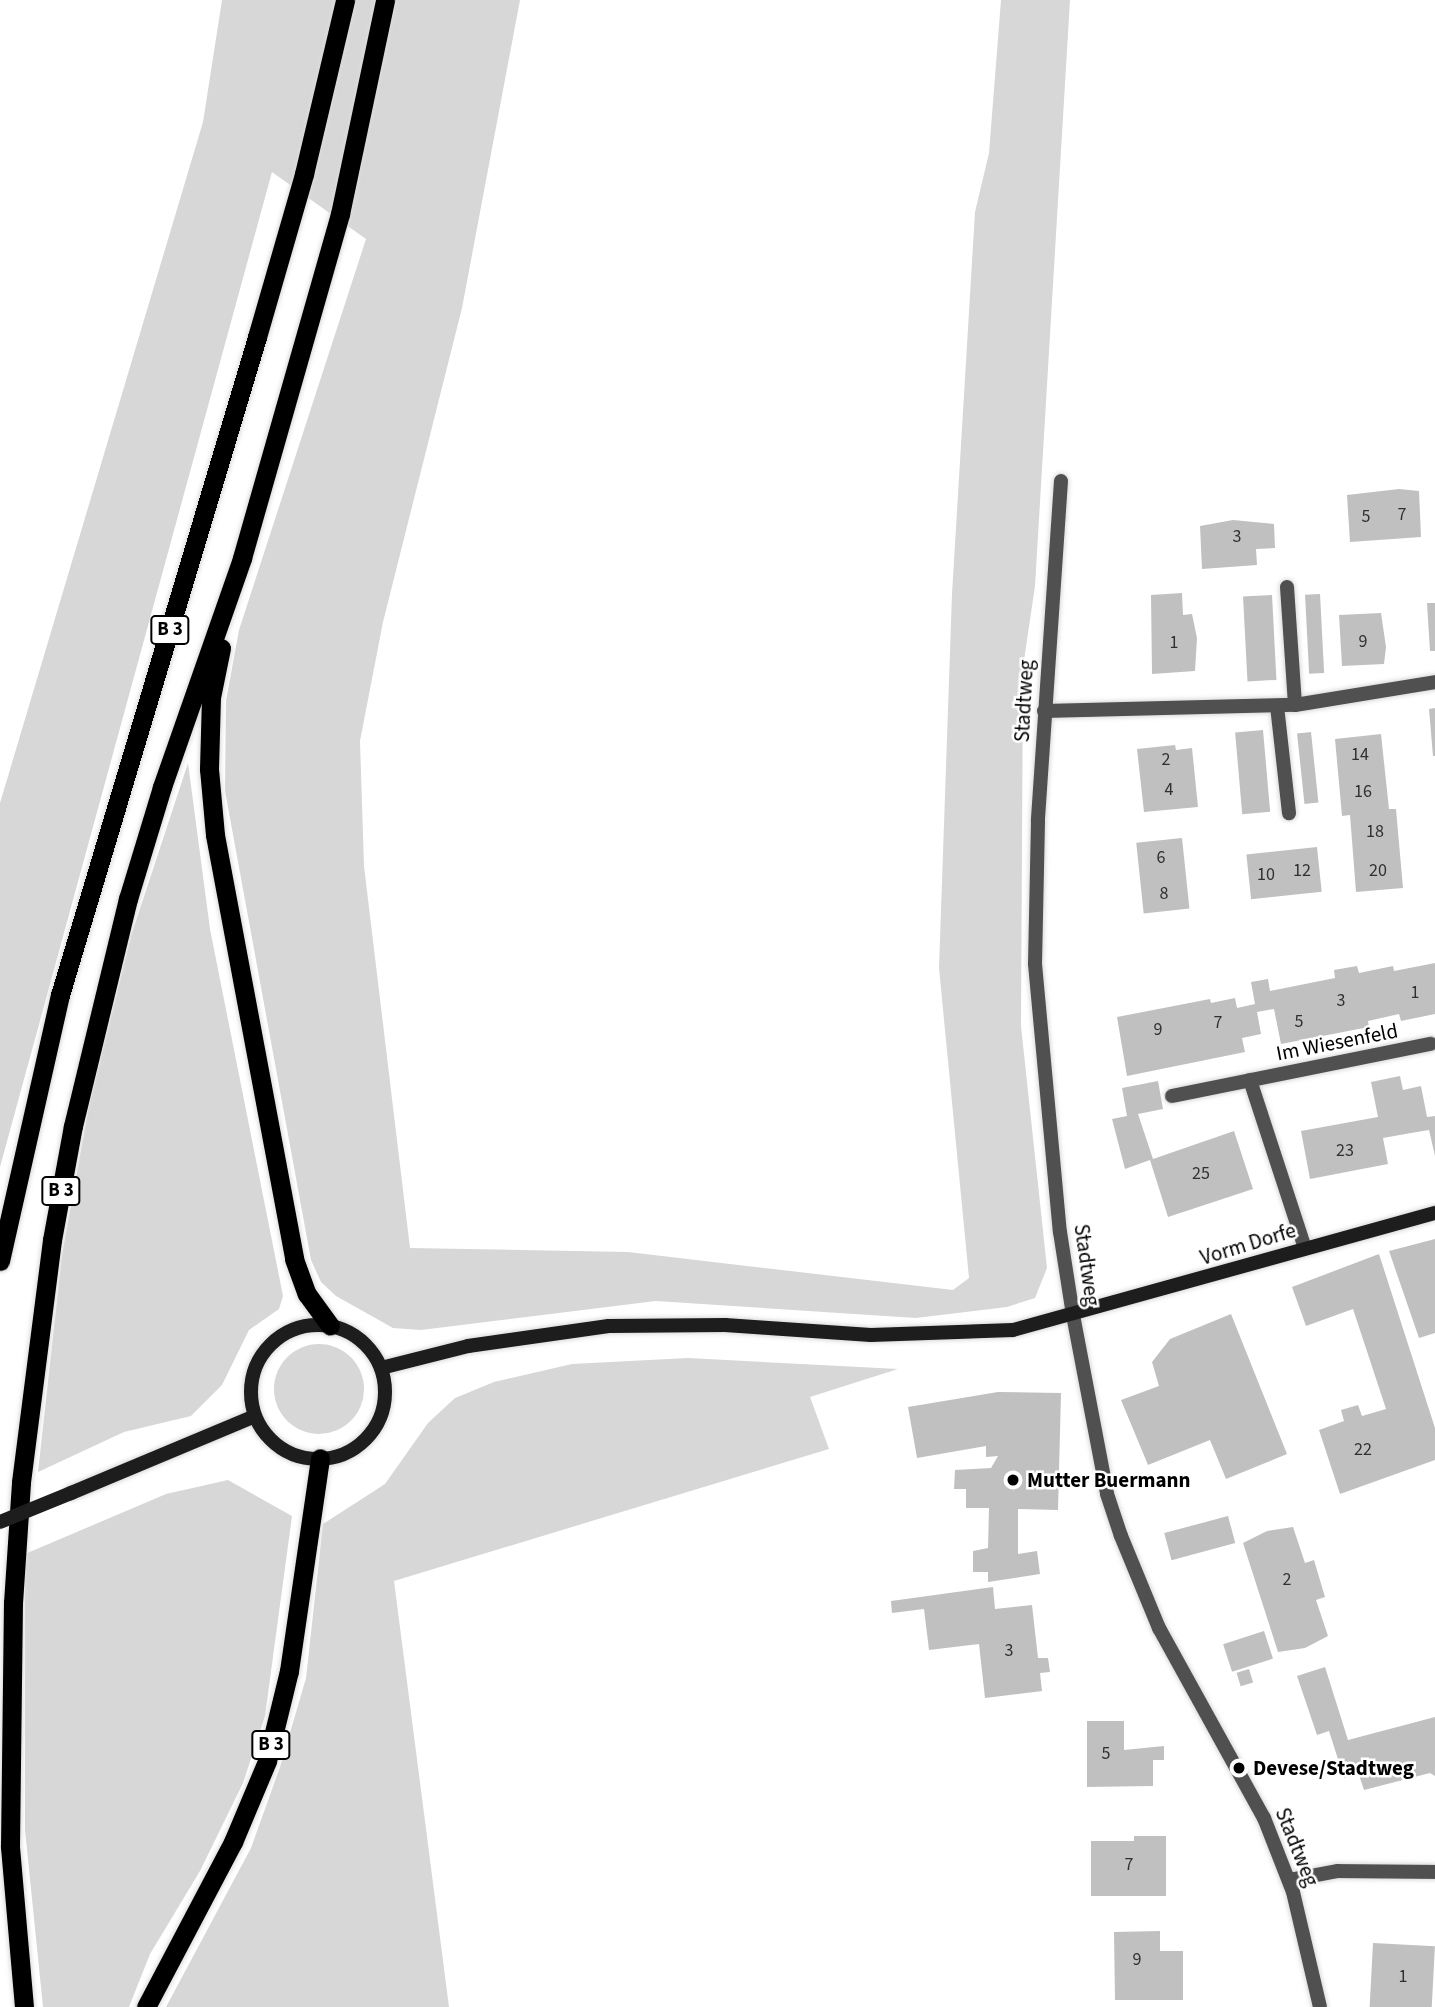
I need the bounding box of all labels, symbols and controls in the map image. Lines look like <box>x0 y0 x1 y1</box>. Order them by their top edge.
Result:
house number: 7 <box>1398 504 1406 526</box>
house number: 5 <box>1362 506 1370 528</box>
house number: 3 <box>1233 526 1241 548</box>
road number: B 3 <box>149 614 191 646</box>
house number: 9 <box>1359 631 1367 653</box>
house number: 1 <box>1170 632 1178 654</box>
street label: Stadtweg <box>1009 659 1039 743</box>
house number: 14 <box>1351 744 1369 766</box>
house number: 2 <box>1162 749 1170 771</box>
house number: 4 <box>1165 779 1173 801</box>
house number: 16 <box>1354 781 1372 803</box>
house number: 18 <box>1366 821 1384 843</box>
house number: 6 <box>1157 847 1165 869</box>
house number: 12 <box>1293 860 1311 882</box>
house number: 20 <box>1369 860 1387 882</box>
house number: 10 <box>1257 864 1275 886</box>
house number: 8 <box>1160 883 1168 905</box>
house number: 1 <box>1411 982 1419 1004</box>
house number: 3 <box>1337 990 1345 1012</box>
house number: 5 <box>1295 1011 1303 1033</box>
house number: 7 <box>1214 1012 1222 1034</box>
street label: Im Wiesenfeld <box>1274 1018 1400 1066</box>
house number: 9 <box>1154 1019 1162 1041</box>
house number: 23 <box>1336 1140 1354 1162</box>
house number: 25 <box>1192 1163 1210 1185</box>
road number: B 3 <box>40 1176 82 1206</box>
street label: Vorm Dorfe <box>1197 1218 1299 1270</box>
street label: Stadtweg <box>1069 1222 1105 1308</box>
house number: 22 <box>1354 1439 1372 1461</box>
place label: Mutter Buermann <box>1027 1467 1191 1493</box>
marker: Mutter Buermann <box>1005 1472 1021 1488</box>
house number: 2 <box>1283 1569 1291 1591</box>
house number: 3 <box>1005 1640 1013 1662</box>
road number: B 3 <box>250 1730 292 1760</box>
house number: 5 <box>1102 1743 1110 1765</box>
place label: Devese/Stadtweg <box>1253 1755 1414 1781</box>
marker: Devese/Stadtweg <box>1231 1760 1247 1776</box>
street label: Stadtweg <box>1270 1804 1324 1890</box>
house number: 7 <box>1125 1854 1133 1876</box>
house number: 9 <box>1133 1949 1141 1971</box>
house number: 1 <box>1399 1966 1407 1988</box>

